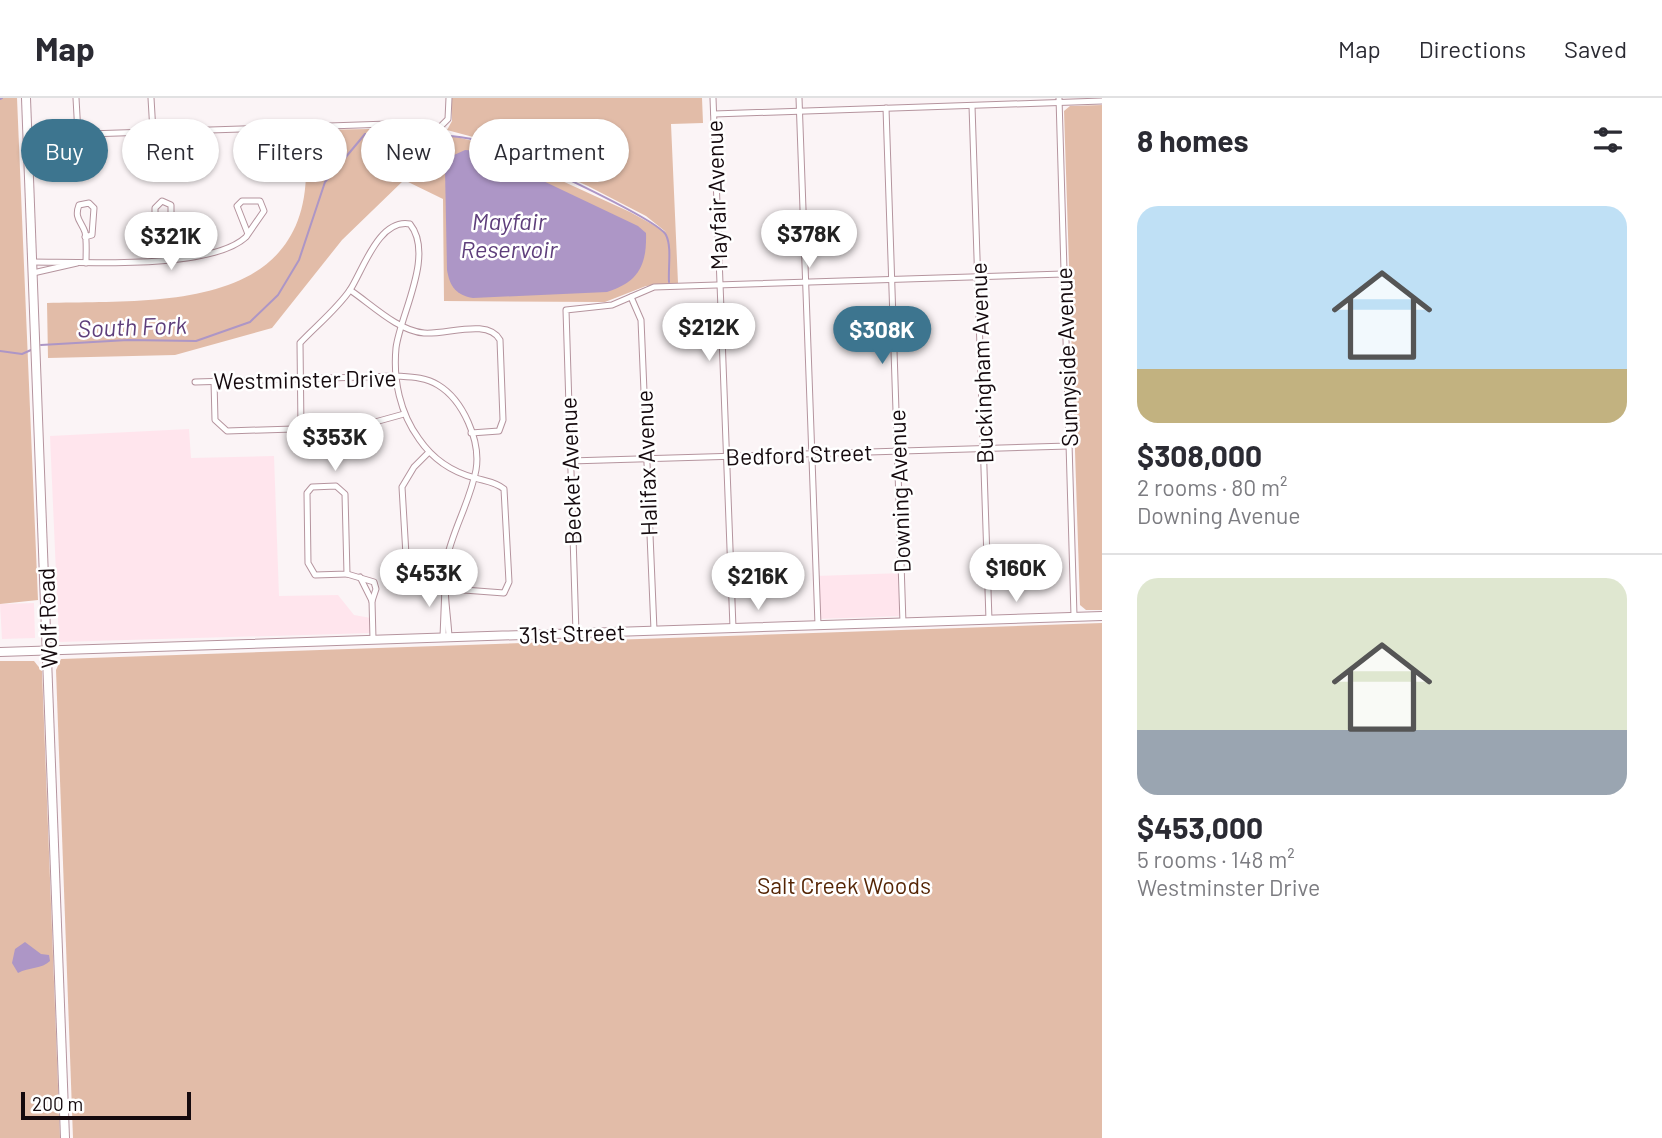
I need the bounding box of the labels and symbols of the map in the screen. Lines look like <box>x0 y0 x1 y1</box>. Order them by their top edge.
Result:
street label: Mayfair Avenue <box>699 119 733 271</box>
water label: Mayfair Reservoir <box>461 206 559 263</box>
pin: $378K <box>760 211 858 270</box>
pin: $321K <box>122 212 220 272</box>
street label: Buckingham Avenue <box>963 262 999 464</box>
street label: Sunnyside Avenue <box>1049 267 1083 447</box>
pin: $212K <box>660 303 758 363</box>
pin: $308K <box>833 306 931 366</box>
water label: South Fork <box>77 310 188 342</box>
street label: Westminster Drive <box>213 363 397 395</box>
street label: Halifax Avenue <box>629 389 663 537</box>
street label: Becket Avenue <box>553 397 587 545</box>
street label: Downing Avenue <box>882 409 916 573</box>
pin: $353K <box>286 414 384 473</box>
street label: Bedford Street <box>725 437 873 471</box>
pin: $160K <box>967 545 1065 604</box>
pin: $453K <box>380 550 478 609</box>
pin: $216K <box>709 552 807 612</box>
street label: Wolf Road <box>31 567 63 669</box>
street label: 31st Street <box>518 617 626 649</box>
park label: Salt Creek Woods <box>757 871 931 899</box>
scale bar <box>21 1089 191 1121</box>

